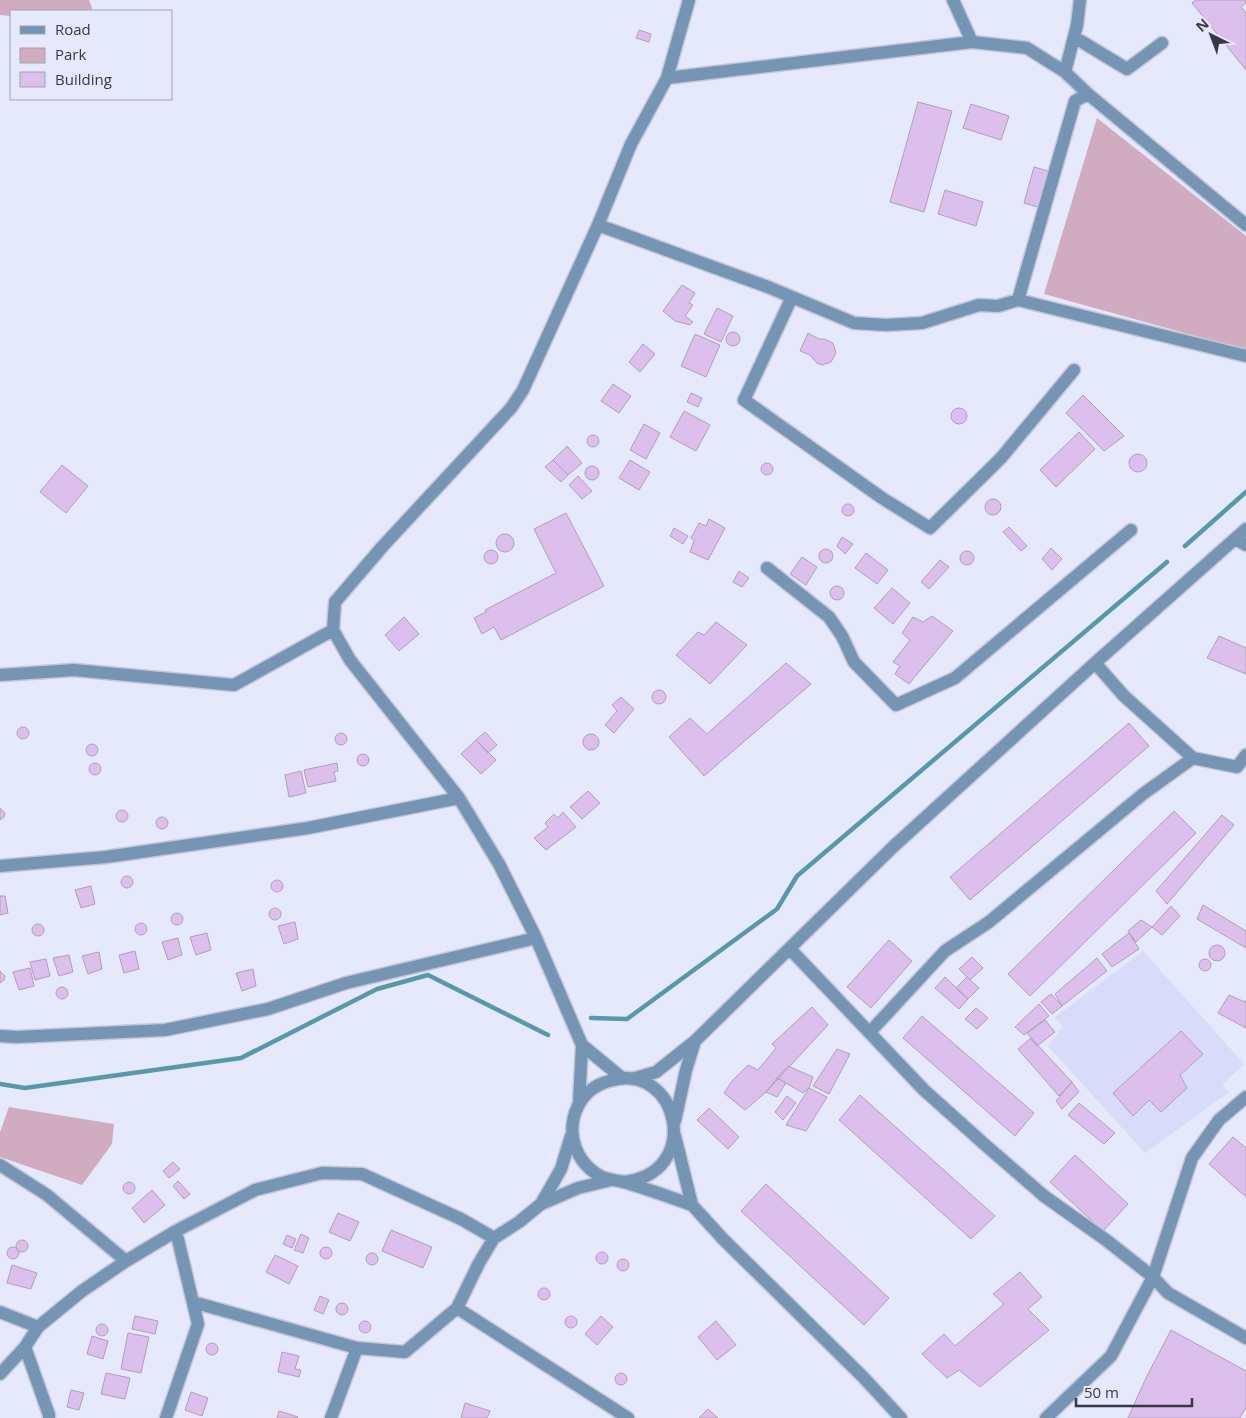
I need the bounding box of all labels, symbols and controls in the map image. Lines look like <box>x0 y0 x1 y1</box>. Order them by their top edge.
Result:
legend <box>10 10 172 100</box>
north arrow <box>1186 10 1236 60</box>
text: N <box>1191 14 1213 36</box>
text: Road <box>55 19 91 39</box>
text: Park <box>55 44 86 64</box>
text: Building <box>55 69 112 89</box>
scale bar <box>1076 1376 1192 1408</box>
text: 50 m <box>1084 1382 1119 1402</box>

